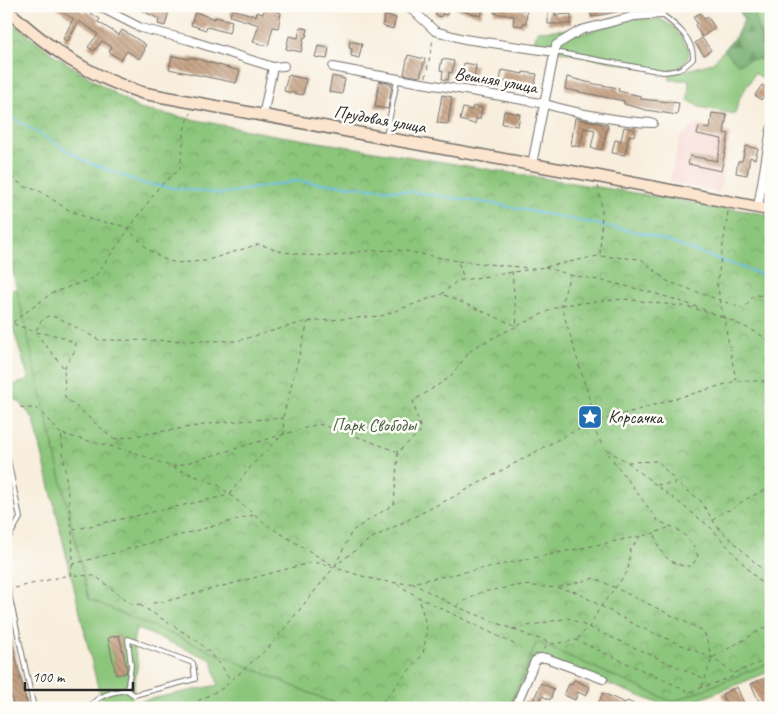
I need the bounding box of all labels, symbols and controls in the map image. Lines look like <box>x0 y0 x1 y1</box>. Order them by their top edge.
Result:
street label: Вешняя улица <box>453 62 541 98</box>
street label: Прудовая улица <box>332 100 429 138</box>
place icon: Корсачка <box>577 404 603 430</box>
place label: Корсачка <box>608 406 664 428</box>
park label: Парк Свободы <box>332 414 418 436</box>
scale bar <box>25 659 132 691</box>
text: 100 m <box>32 668 66 687</box>

